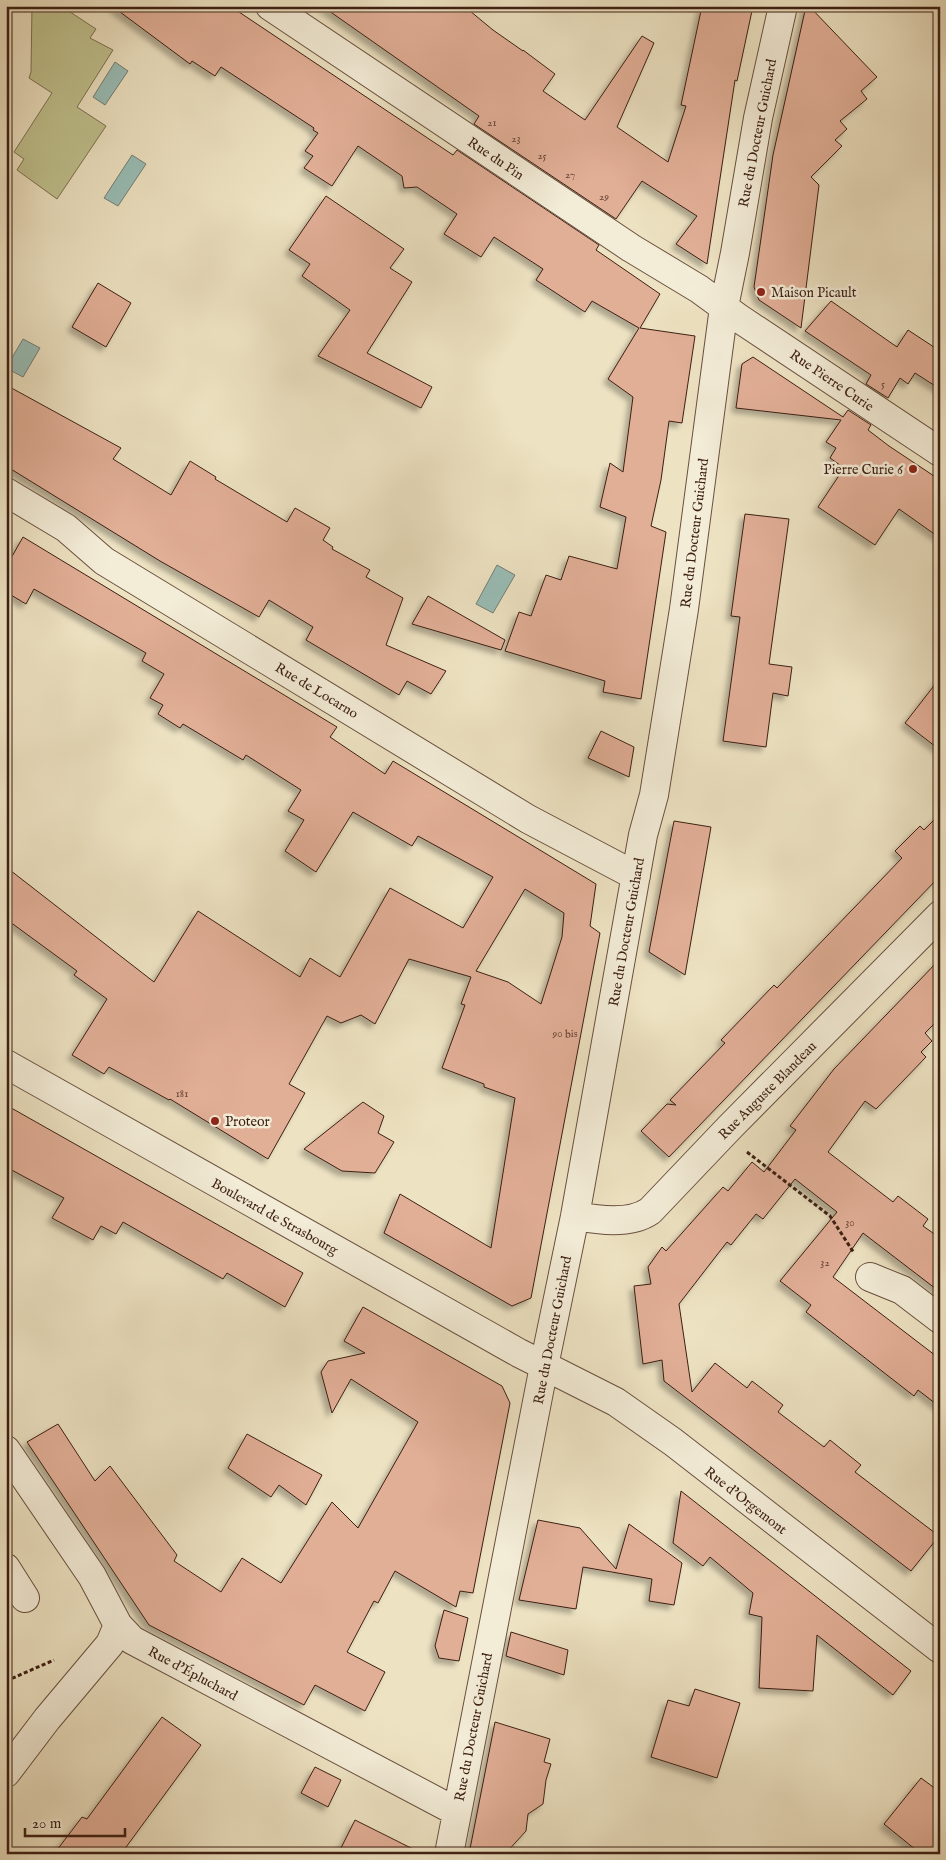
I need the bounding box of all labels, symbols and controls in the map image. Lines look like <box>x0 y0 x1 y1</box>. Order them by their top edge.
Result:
street label: Rue du Docteur Guichard <box>735 57 781 209</box>
house number: 21 <box>487 116 497 130</box>
house number: 23 <box>511 132 521 146</box>
street label: Rue du Pin <box>464 133 528 185</box>
house number: 25 <box>537 149 547 163</box>
house number: 27 <box>565 168 575 182</box>
house number: 29 <box>599 190 609 204</box>
place label: Maison Picault <box>771 284 857 302</box>
marker: Maison Picault <box>755 286 767 298</box>
street label: Rue Pierre Curie <box>786 346 877 416</box>
house number: 5 <box>881 377 885 391</box>
street label: Rue du Docteur Guichard <box>677 457 713 609</box>
place label: Pierre Curie 6 <box>824 461 904 479</box>
marker: Pierre Curie 6 <box>907 463 919 475</box>
street label: Rue de Locarno <box>272 659 362 723</box>
street label: Rue du Docteur Guichard <box>605 856 649 1008</box>
house number: 90 bis <box>551 1027 578 1041</box>
street label: Rue Auguste Blandeau <box>715 1038 821 1144</box>
house number: 181 <box>176 1087 188 1101</box>
place label: Proteor <box>225 1113 270 1131</box>
marker: Proteor <box>209 1115 221 1127</box>
street label: Boulevard de Strasbourg <box>208 1175 341 1259</box>
house number: 30 <box>845 1216 855 1230</box>
street label: Rue du Docteur Guichard <box>530 1254 576 1406</box>
house number: 32 <box>820 1256 830 1270</box>
street label: Rue d'Orgemont <box>700 1463 790 1539</box>
street label: Rue d'Épluchard <box>145 1642 241 1705</box>
street label: Rue du Docteur Guichard <box>451 1651 497 1803</box>
scale bar <box>25 1805 125 1837</box>
text: 20 m <box>32 1814 62 1833</box>

